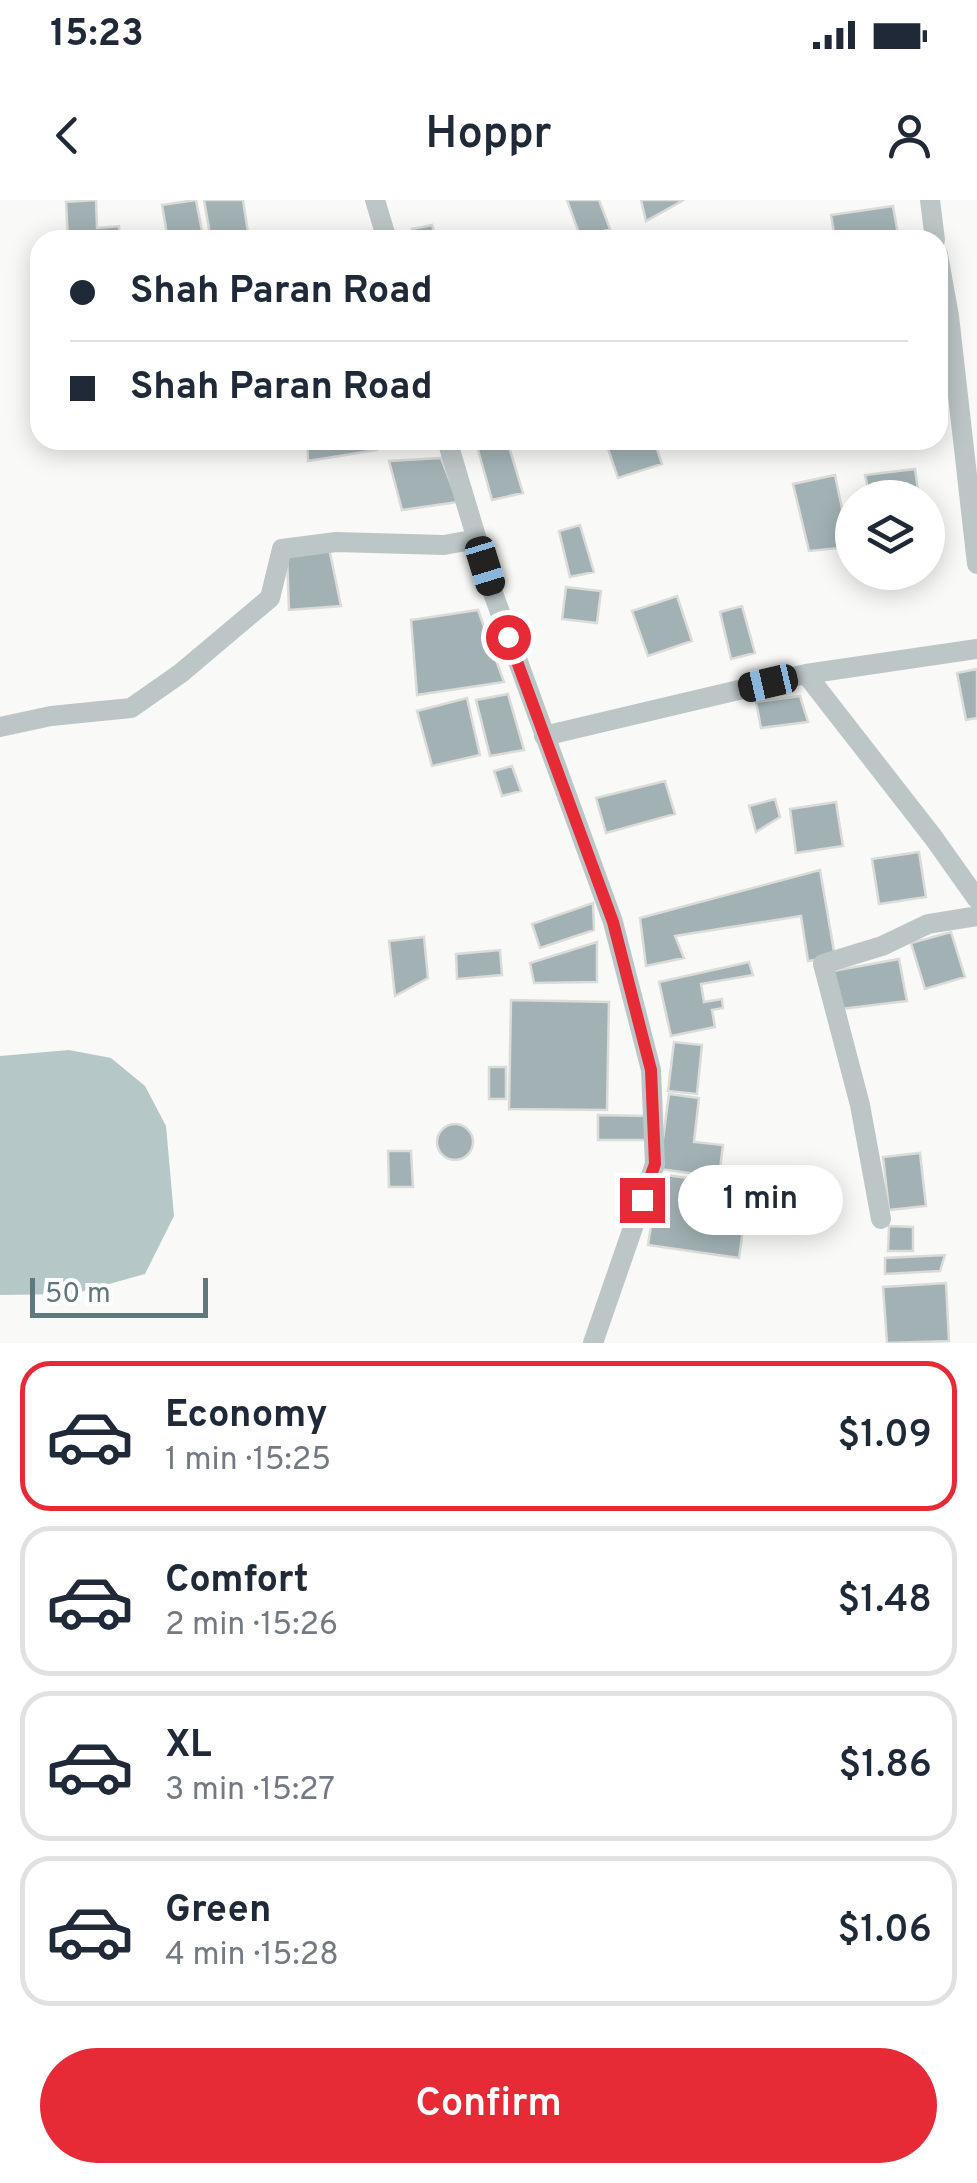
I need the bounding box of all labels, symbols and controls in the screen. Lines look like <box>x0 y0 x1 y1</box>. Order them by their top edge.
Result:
text: 15:23 <box>50 11 144 60</box>
text: Hoppr <box>425 107 552 164</box>
icon: back <box>40 108 95 163</box>
icon: person <box>882 108 937 163</box>
text: Shah Paran Road <box>130 268 433 317</box>
text: Shah Paran Road <box>130 364 433 413</box>
map controls <box>835 480 945 590</box>
button: layers <box>835 480 945 590</box>
car <box>462 533 508 599</box>
route start <box>486 615 531 660</box>
car <box>735 662 801 704</box>
callout: 1 min <box>677 1165 842 1235</box>
route end <box>620 1178 665 1223</box>
text: 1 min <box>723 1180 798 1220</box>
scale bar <box>30 1273 208 1318</box>
text: 50 m <box>45 1277 111 1313</box>
icon: car <box>45 1391 135 1481</box>
text: Economy <box>165 1392 327 1441</box>
text: $1.09 <box>837 1412 932 1461</box>
text: 1 min · 15:25 <box>165 1441 331 1481</box>
icon: car <box>45 1556 135 1646</box>
text: Comfort <box>165 1557 309 1606</box>
text: $1.48 <box>838 1577 932 1626</box>
text: 2 min · 15:26 <box>165 1606 338 1646</box>
icon: car <box>45 1721 135 1811</box>
text: XL <box>165 1722 212 1771</box>
text: $1.86 <box>839 1742 932 1791</box>
text: 3 min · 15:27 <box>165 1771 335 1811</box>
icon: car <box>45 1886 135 1976</box>
text: Green <box>165 1887 271 1936</box>
text: $1.06 <box>837 1907 932 1956</box>
text: 4 min · 15:28 <box>165 1936 339 1976</box>
button: Confirm <box>40 2048 937 2163</box>

